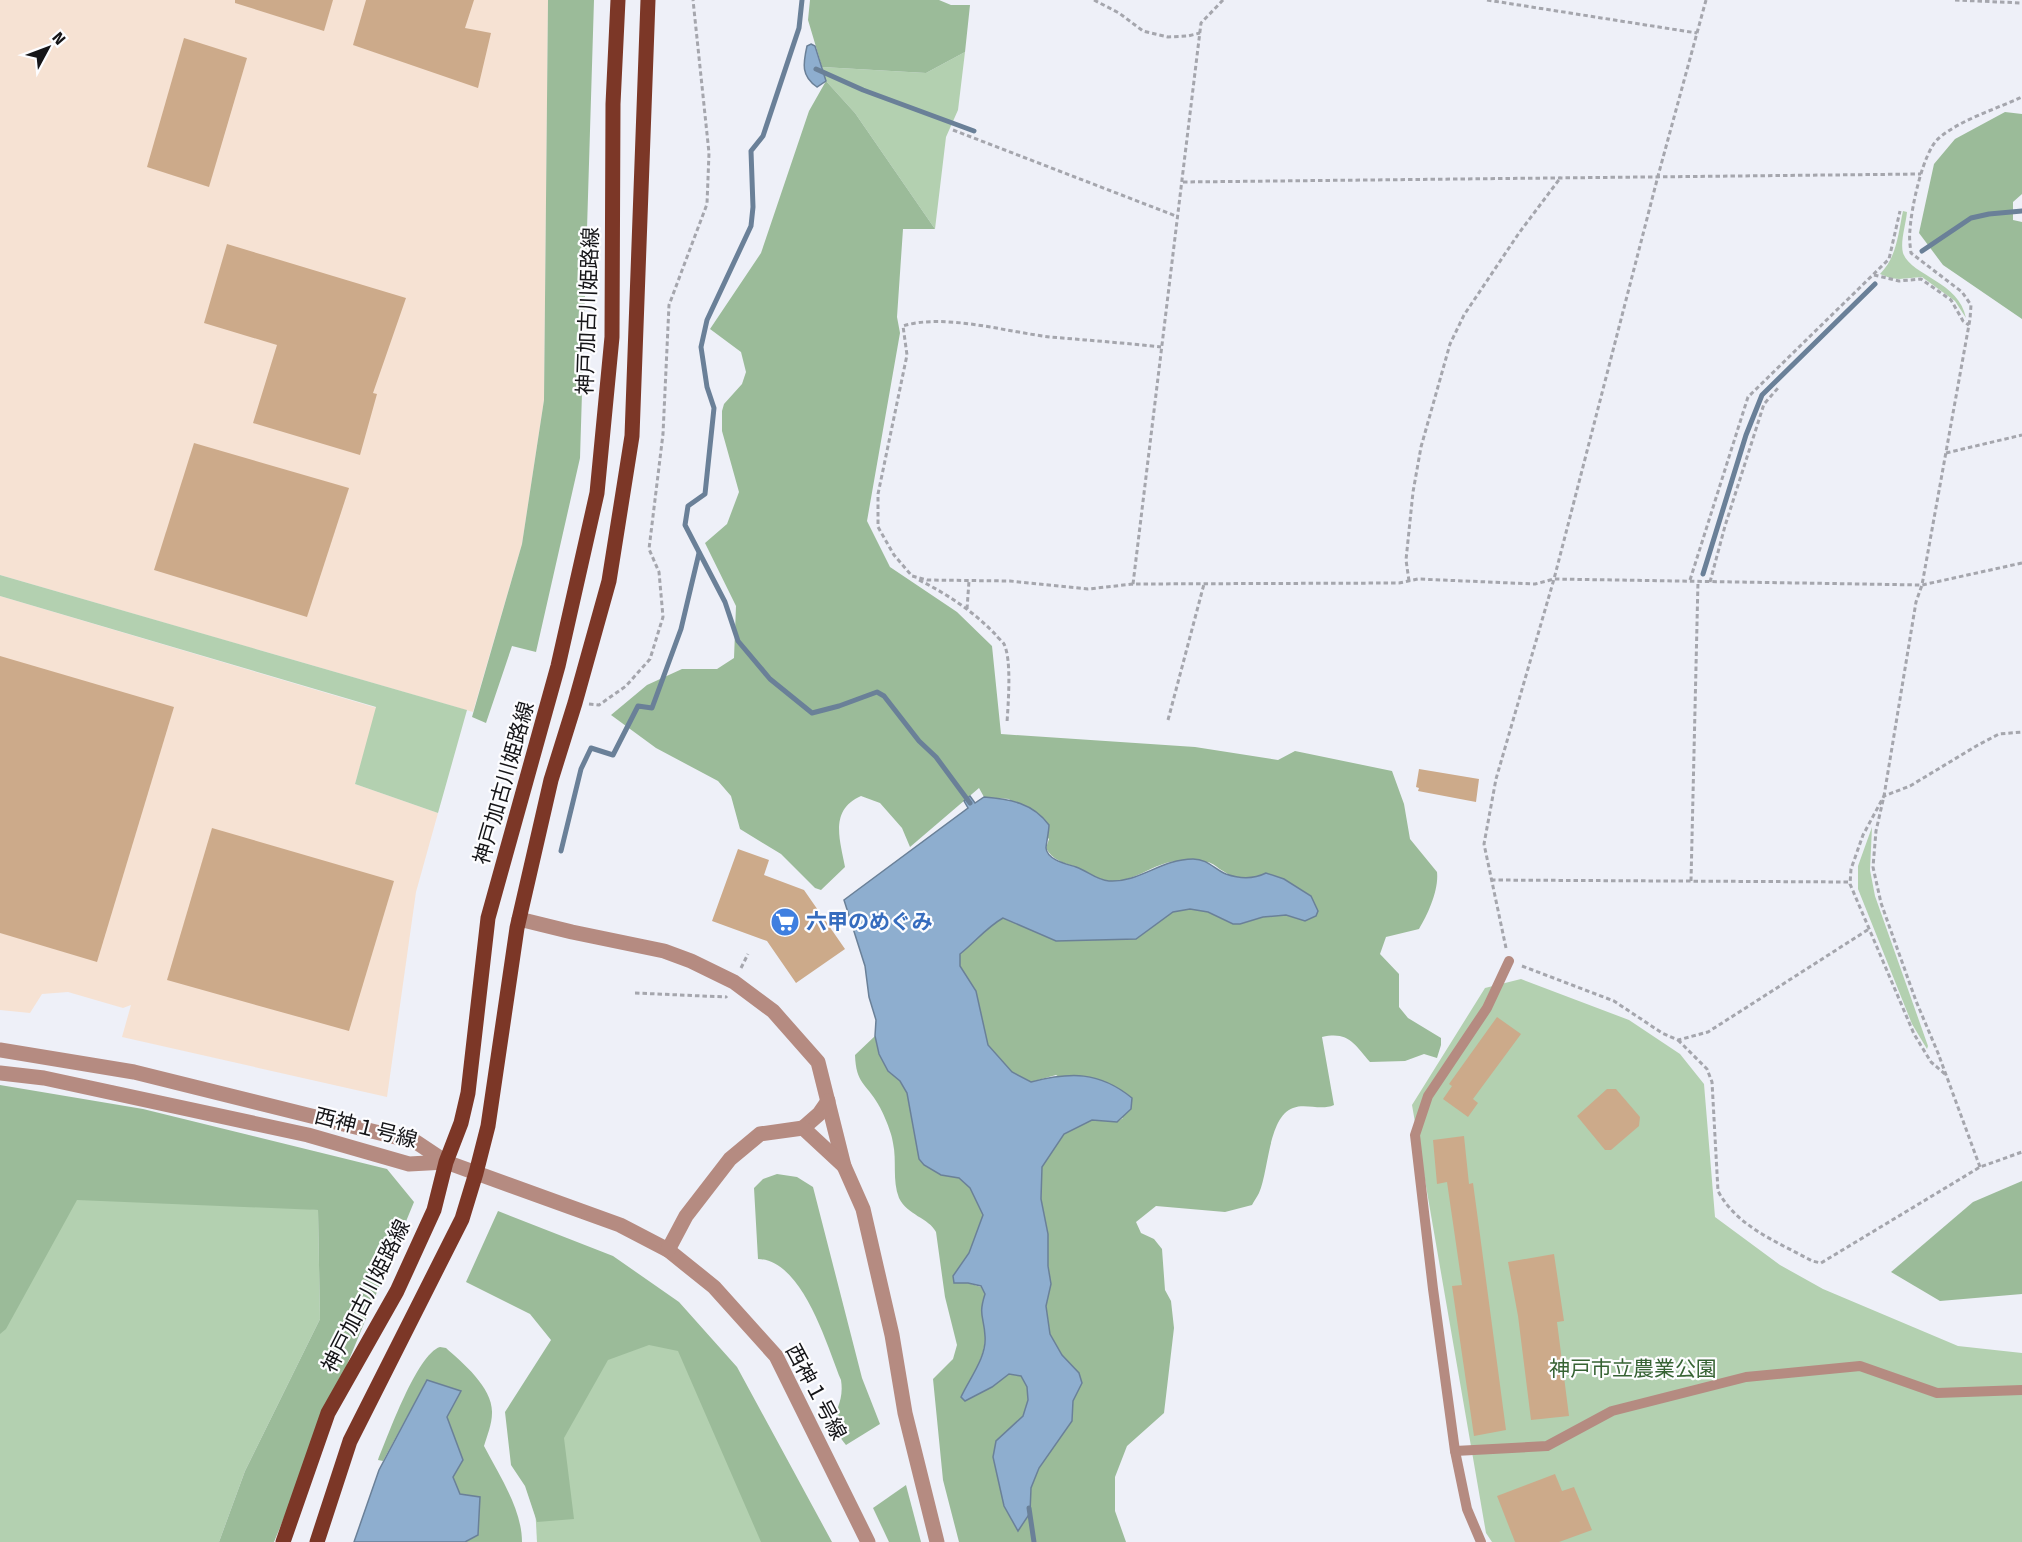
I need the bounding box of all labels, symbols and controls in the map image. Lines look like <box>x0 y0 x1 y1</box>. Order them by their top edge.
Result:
north arrow <box>18 18 78 78</box>
text: N <box>48 28 70 49</box>
street label: 神戸加古川姫路線 <box>572 227 604 395</box>
street label: 神戸加古川姫路線 <box>468 699 540 867</box>
supermarket icon: 六甲のめぐみ <box>769 906 801 938</box>
place label: 六甲のめぐみ <box>806 909 933 935</box>
street label: 西神１号線 <box>312 1103 420 1153</box>
street label: 神戸加古川姫路線 <box>316 1215 416 1377</box>
street label: 西神１号線 <box>780 1340 852 1444</box>
park label: 神戸市立農業公園 <box>1549 1356 1717 1382</box>

